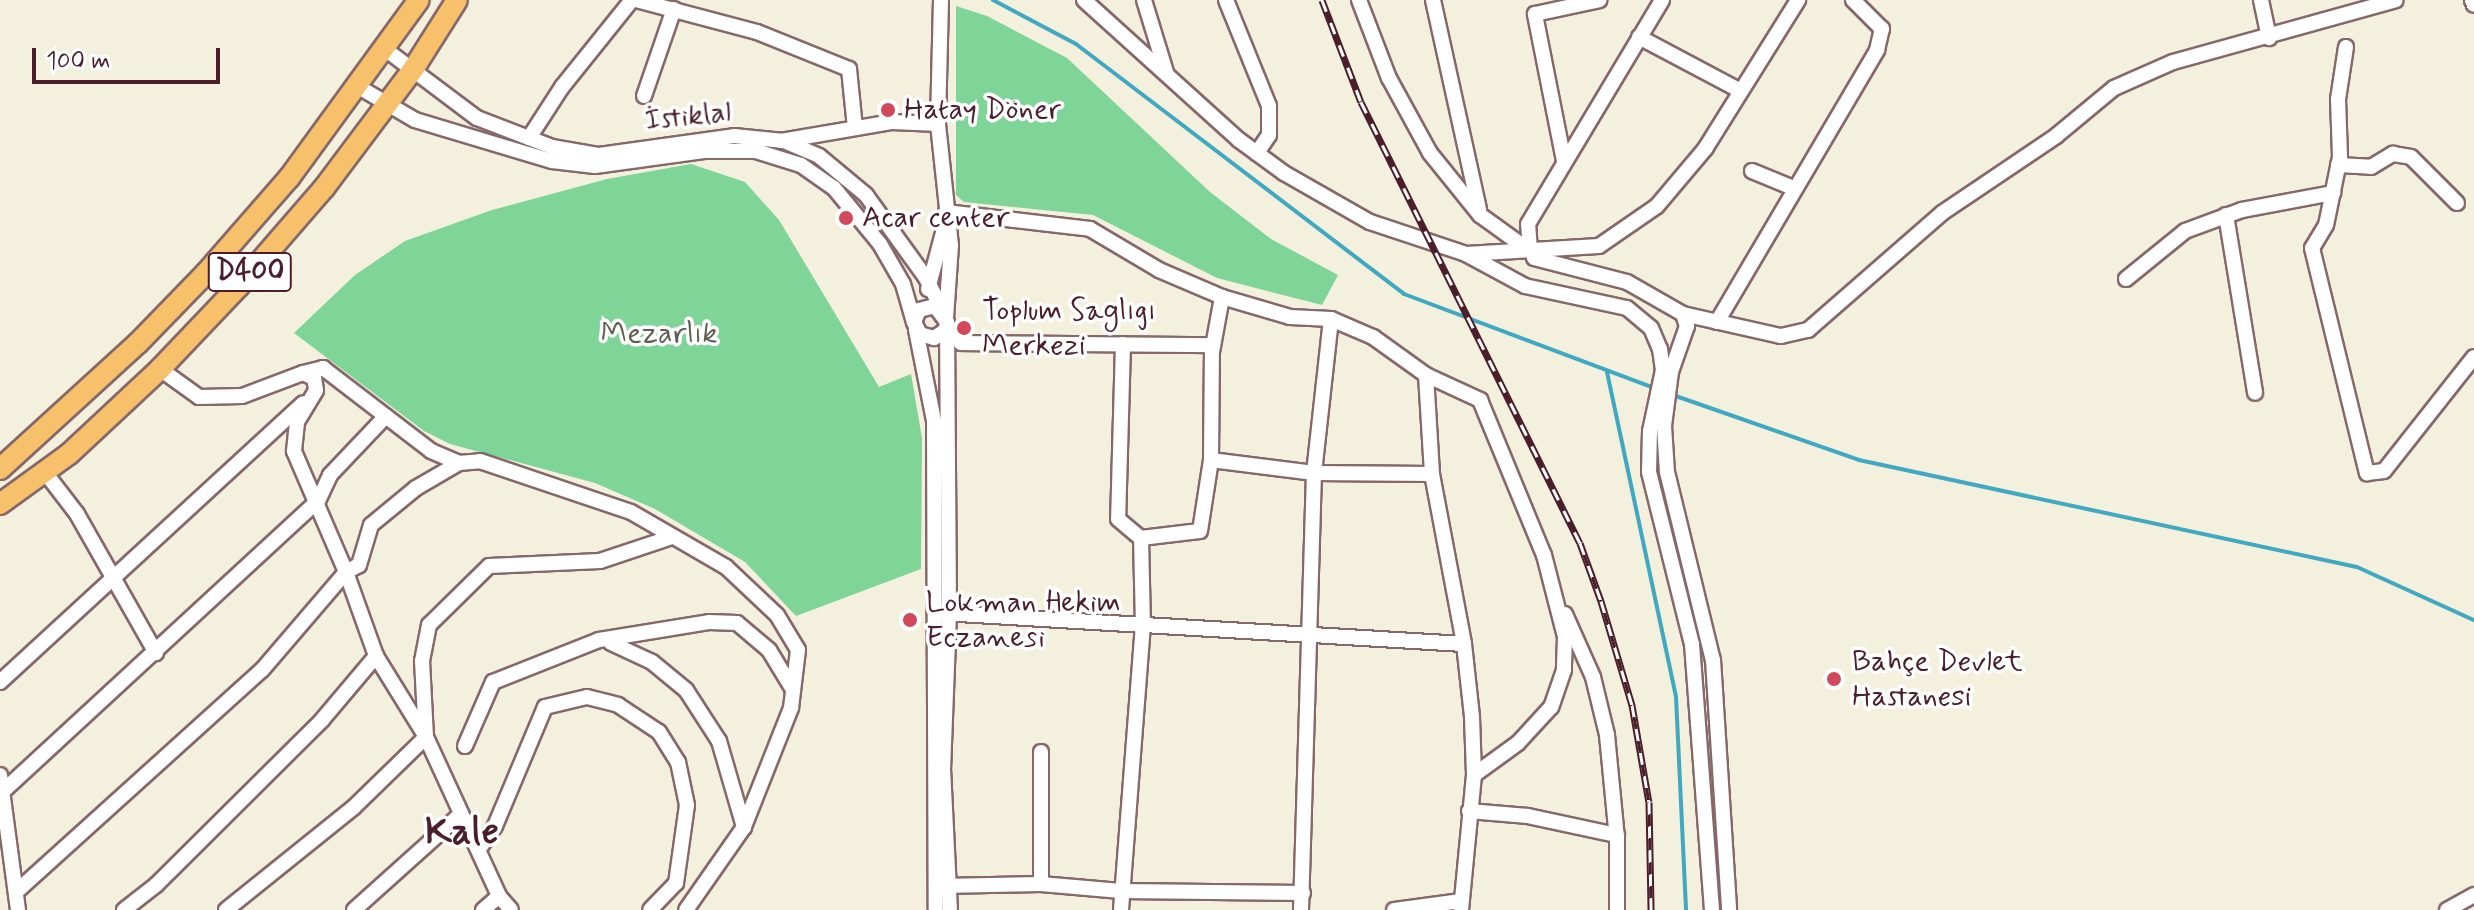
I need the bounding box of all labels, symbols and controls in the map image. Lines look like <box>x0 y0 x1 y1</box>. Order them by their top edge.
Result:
scale bar <box>36 32 224 82</box>
text: 100 m <box>46 46 110 77</box>
place label: Hatay Döner <box>904 92 1061 128</box>
street label: İstiklal <box>643 95 733 139</box>
marker: Hatay Döner <box>879 101 897 119</box>
place label: Acar center <box>862 200 1013 236</box>
marker: Acar center <box>837 209 855 227</box>
road number: D400 <box>206 248 294 296</box>
place label: Toplum Saglıgı Merkezi <box>982 293 1152 364</box>
park label: Mezarlık <box>601 316 717 352</box>
marker: Toplum Saglıgı Merkezi <box>953 317 975 339</box>
place label: Lokman Hekim Eczanesi <box>926 585 1135 656</box>
marker: Lokman Hekim Eczanesi <box>901 611 919 629</box>
place label: Bahçe Devlet Hastanesi <box>1852 644 2024 714</box>
marker: Bahçe Devlet Hastanesi <box>1823 668 1845 690</box>
district label: Kale <box>425 810 499 856</box>

